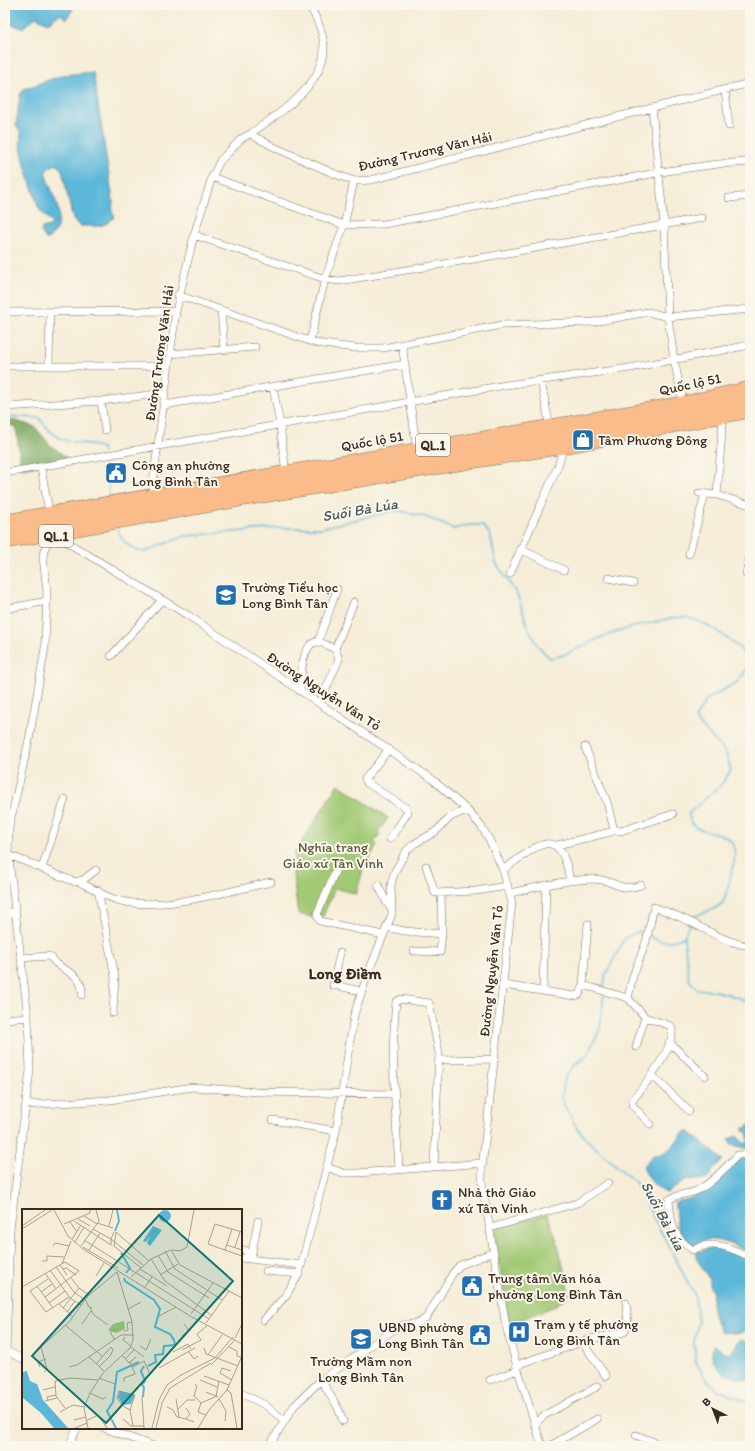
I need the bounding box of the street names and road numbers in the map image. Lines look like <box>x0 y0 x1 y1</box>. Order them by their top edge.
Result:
street label: Đường Trương Văn Hải <box>357 128 494 175</box>
street label: Đường Trương Văn Hải <box>142 284 177 422</box>
street label: Quốc lộ 51 <box>658 370 723 399</box>
street label: Quốc lộ 51 <box>340 428 405 455</box>
road number: QL.1 <box>416 434 450 456</box>
road number: QL.1 <box>39 525 73 547</box>
street label: Đường Nguyễn Văn Tỏ <box>264 648 384 735</box>
street label: Đường Nguyễn Văn Tỏ <box>476 904 507 1038</box>

